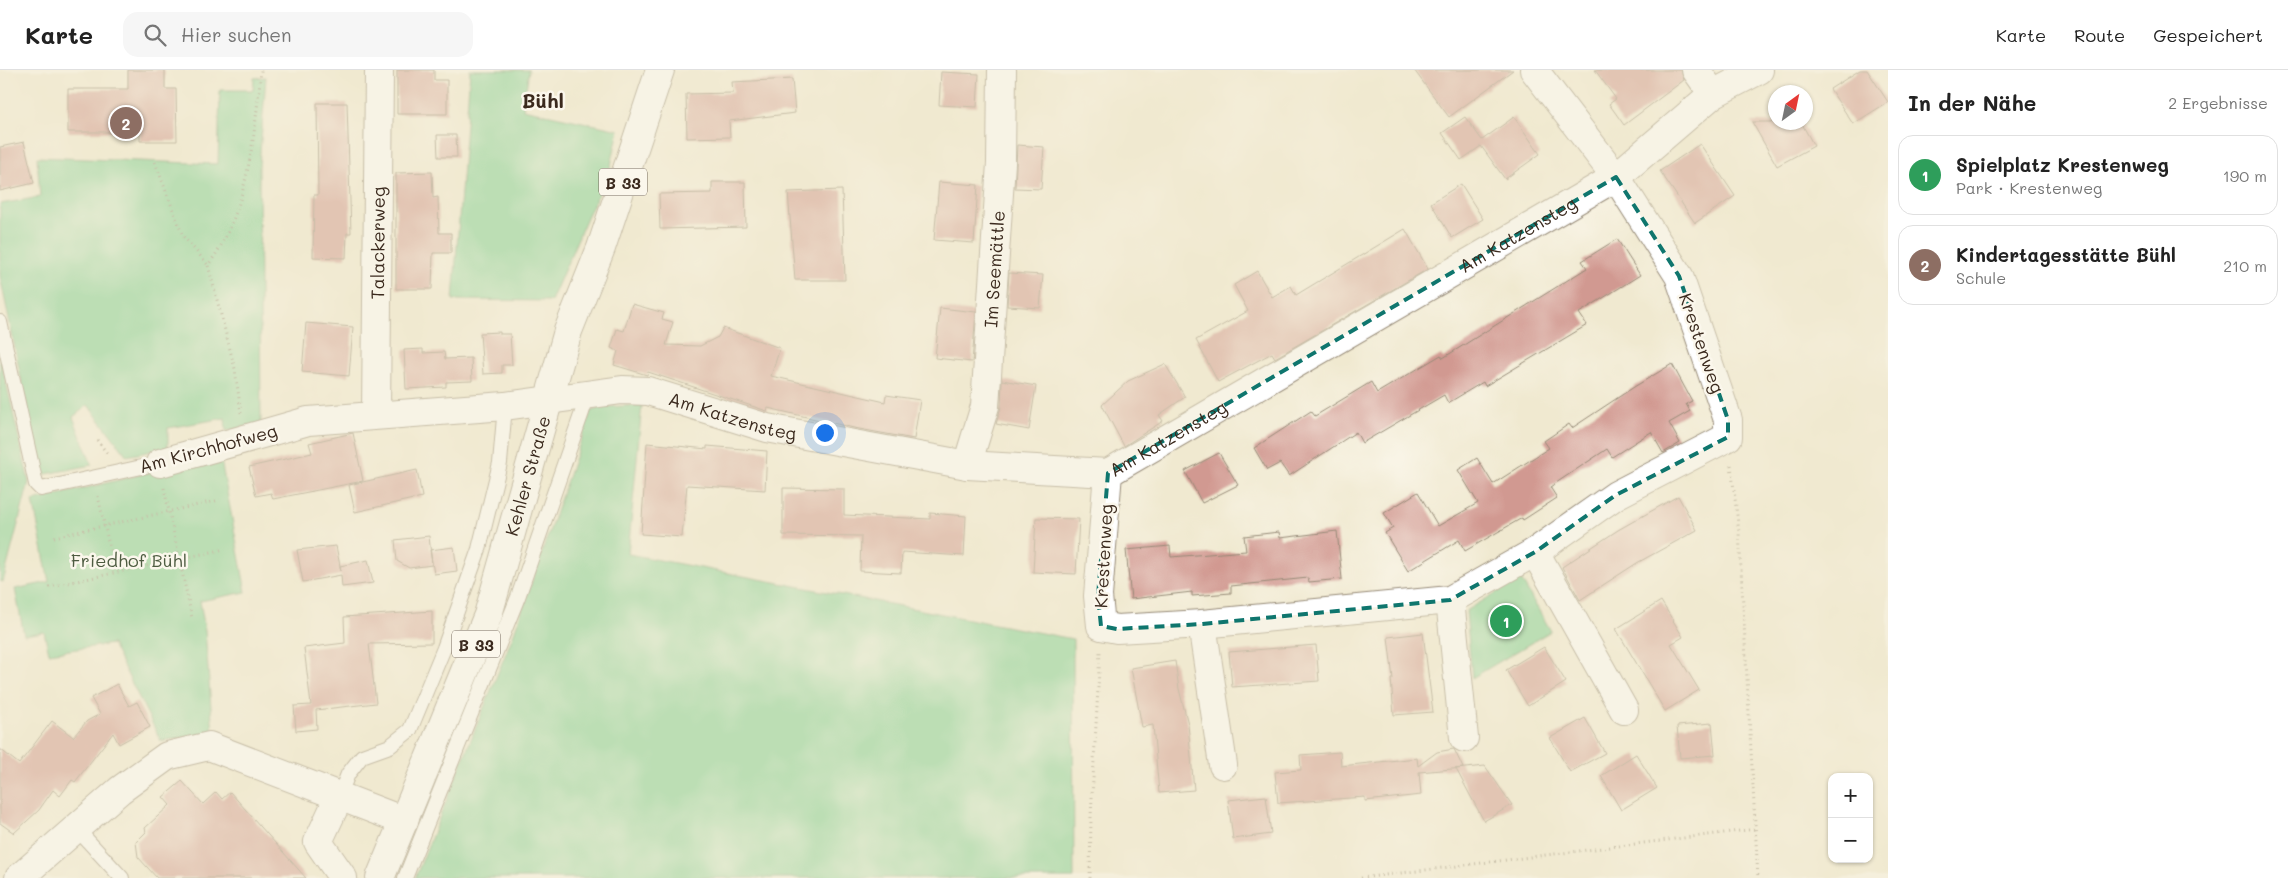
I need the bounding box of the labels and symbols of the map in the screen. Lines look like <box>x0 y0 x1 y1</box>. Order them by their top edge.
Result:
north arrow <box>1768 85 1813 130</box>
district label: Bühl <box>522 87 564 113</box>
pin: 2 <box>110 104 142 142</box>
road number: B 33 <box>599 168 647 195</box>
street label: Talackerweg <box>365 186 390 300</box>
street label: Am Katzensteg <box>1455 191 1581 278</box>
street label: Im Seemättle <box>978 210 1010 328</box>
street label: Krestenweg <box>1674 290 1730 396</box>
street label: Am Katzensteg <box>666 386 799 445</box>
street label: Am Katzensteg <box>1105 395 1231 482</box>
street label: Kehler Straße <box>499 413 556 538</box>
street label: Am Kirchhofweg <box>136 418 280 478</box>
your location <box>812 420 838 446</box>
street label: Krestenweg <box>1088 503 1118 609</box>
park label: Friedhof Bühl <box>71 548 187 572</box>
pin: 1 <box>1490 602 1522 640</box>
road number: B 33 <box>452 630 500 658</box>

